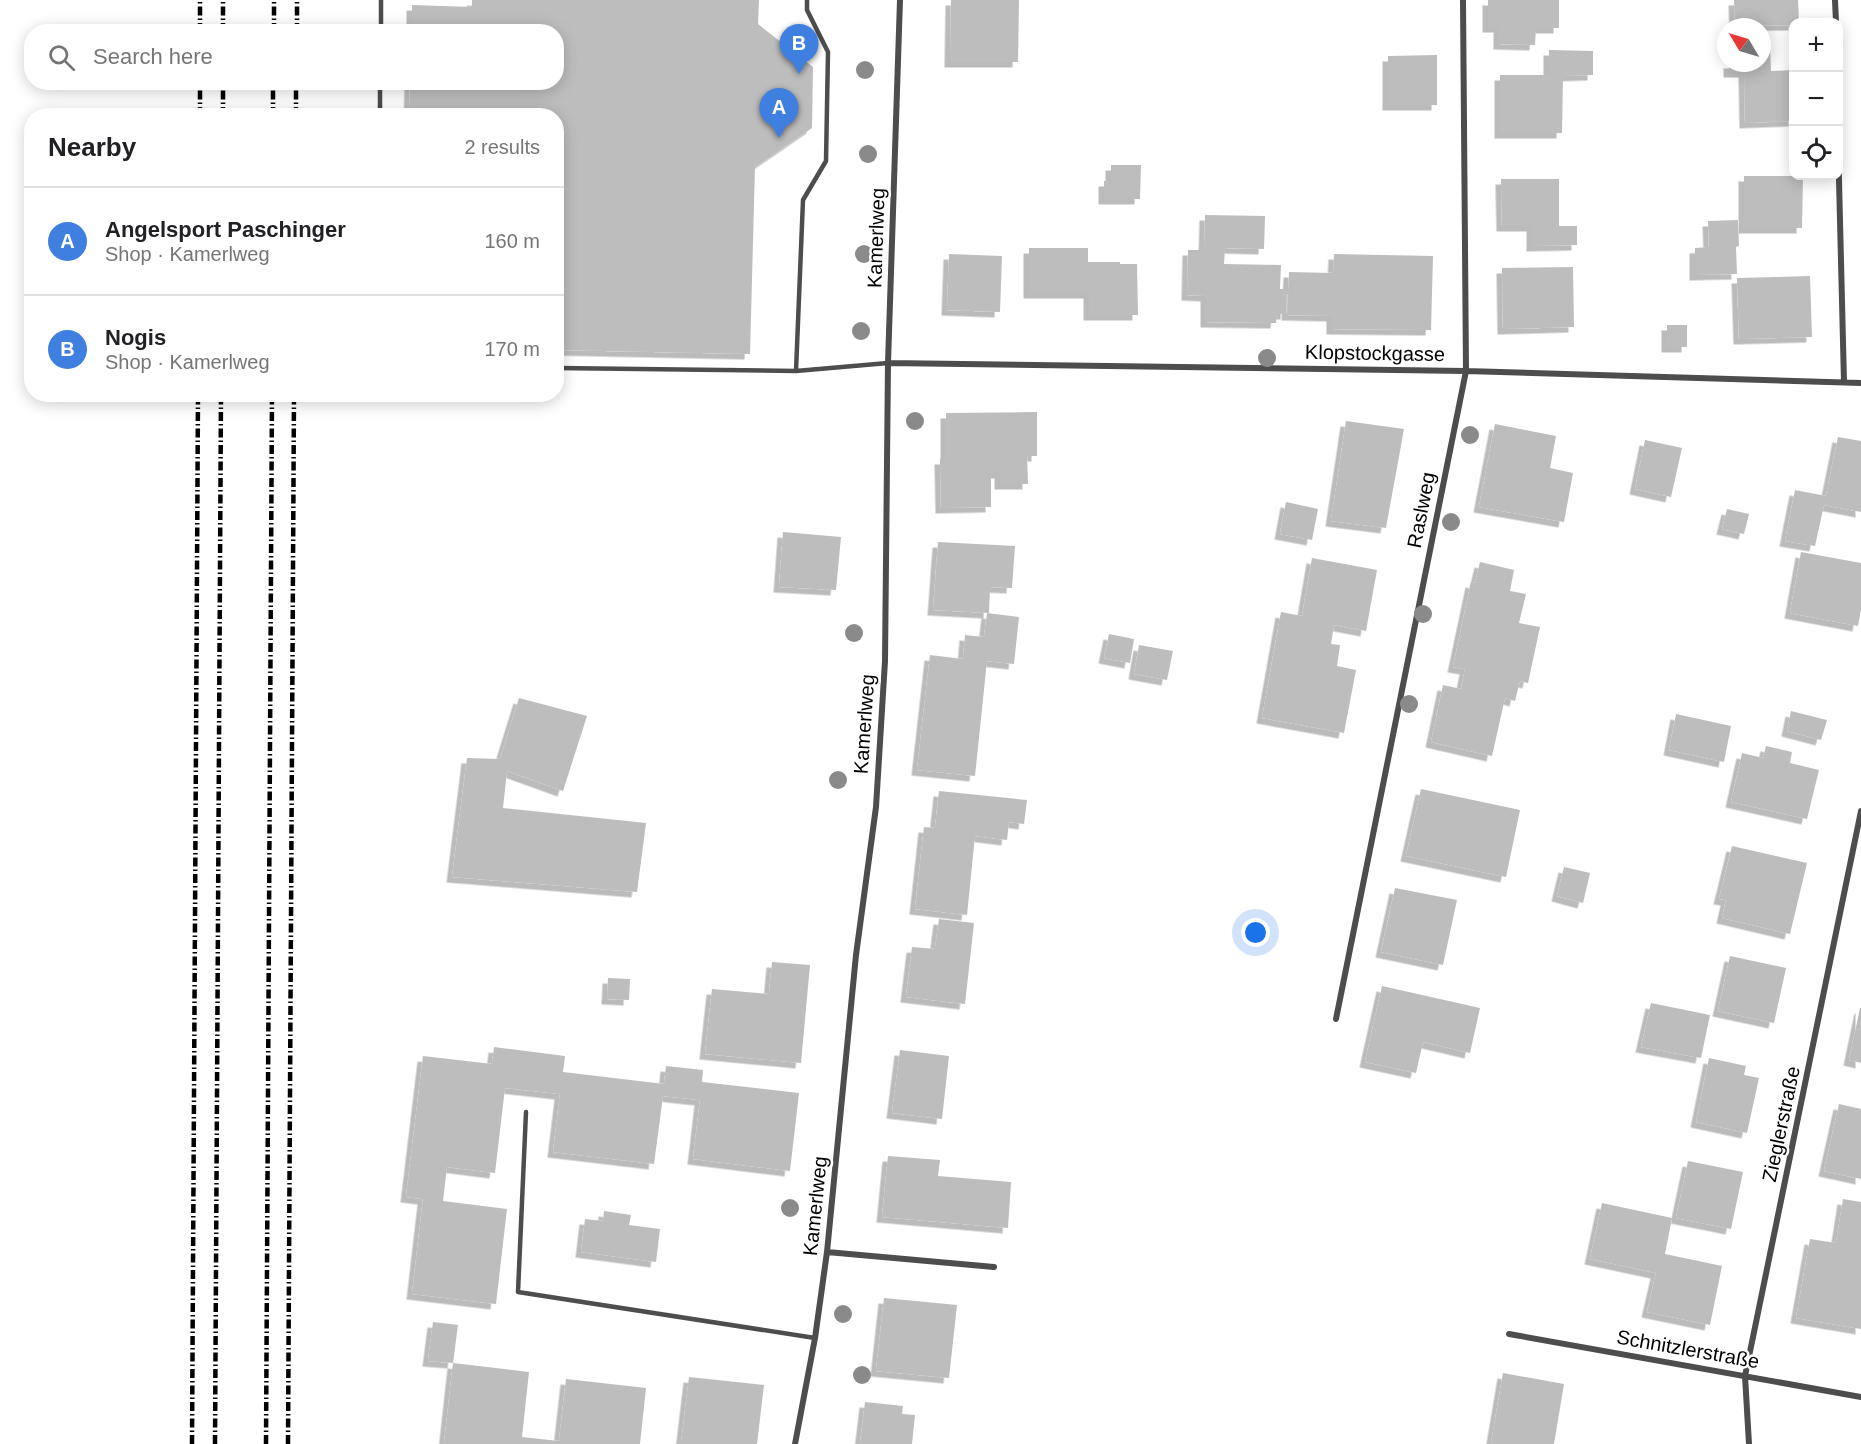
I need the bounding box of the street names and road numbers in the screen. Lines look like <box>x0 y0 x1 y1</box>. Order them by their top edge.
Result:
street label: Kamerlweg <box>863 188 889 288</box>
street label: Klopstockgasse <box>1305 341 1445 365</box>
street label: Raslweg <box>1403 470 1439 550</box>
street label: Kamerlweg <box>850 673 878 775</box>
street label: Zieglerstraße <box>1758 1064 1804 1184</box>
street label: Kamerlweg <box>799 1155 831 1257</box>
street label: Schnitzlerstraße <box>1615 1326 1761 1372</box>

